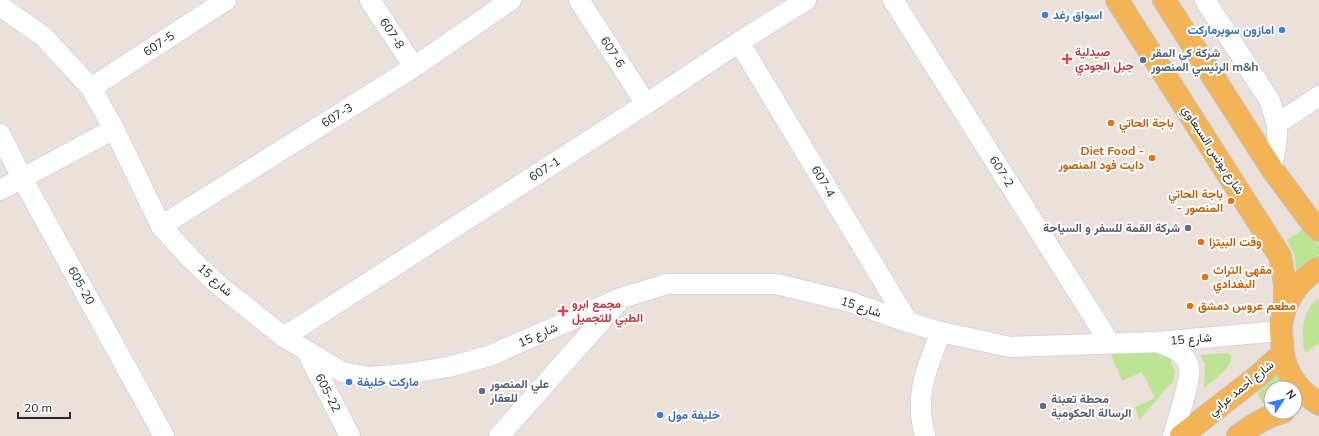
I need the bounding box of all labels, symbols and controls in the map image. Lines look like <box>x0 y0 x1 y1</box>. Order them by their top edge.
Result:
place label: اسواق رغد <box>1053 7 1102 23</box>
marker: اسواق رغد <box>1040 10 1050 20</box>
street label: 607-8 <box>377 15 408 51</box>
place label: امازون سوبرماركت <box>1187 22 1274 38</box>
marker: امازون سوبرماركت <box>1277 25 1287 35</box>
street label: 607-5 <box>140 28 177 59</box>
street label: 607-6 <box>597 34 628 70</box>
place label: صيدلية جبل الجودي <box>1075 44 1134 76</box>
place label: شركة كي المقر الرئيسي المنصور m&h <box>1150 45 1258 77</box>
marker: صيدلية جبل الجودي <box>1062 54 1072 64</box>
marker: شركة كي المقر الرئيسي المنصور m&h <box>1138 55 1148 65</box>
street label: 607-3 <box>318 100 355 130</box>
street label: شارع يونس السبعاوي <box>1177 103 1248 199</box>
place label: باجة الحاتي <box>1119 115 1174 133</box>
marker: باجة الحاتي <box>1106 118 1116 128</box>
place label: Diet Food - دايت فود المنصور <box>1057 143 1144 173</box>
street label: 607-1 <box>526 153 563 184</box>
street label: 607-2 <box>987 153 1017 190</box>
marker: Diet Food - دايت فود المنصور <box>1147 153 1157 163</box>
street label: 607-4 <box>808 163 839 200</box>
place label: باجة الحاتي - المنصور <box>1168 186 1223 216</box>
marker: باجة الحاتي - المنصور <box>1226 196 1236 206</box>
place label: شركة القمة للسفر و السياحة <box>1043 220 1180 236</box>
marker: شركة القمة للسفر و السياحة <box>1183 223 1193 233</box>
place label: وقت البيتزا <box>1209 234 1262 250</box>
marker: وقت البيتزا <box>1196 237 1206 247</box>
street label: شارع 15 <box>193 260 236 301</box>
place label: مقهى التراث البغدادي <box>1213 262 1272 294</box>
street label: 605-20 <box>65 264 98 307</box>
marker: مقهى التراث البغدادي <box>1200 272 1210 282</box>
street label: شارع 15 <box>838 293 883 322</box>
place label: مجمع ابرو الطبي للتجميل <box>572 296 643 328</box>
place label: مطعم عروس دمشق <box>1198 298 1296 314</box>
marker: مطعم عروس دمشق <box>1185 301 1195 311</box>
marker: مجمع ابرو الطبي للتجميل <box>557 305 569 317</box>
street label: شارع 15 <box>516 319 561 352</box>
street label: شارع 15 <box>1170 329 1213 350</box>
street label: شارع أحمد عرابي <box>1205 357 1278 421</box>
street label: 605-22 <box>312 371 344 414</box>
place label: ماركت خليفة <box>357 374 419 390</box>
place label: علي المنصور للعقار <box>489 376 549 406</box>
marker: ماركت خليفة <box>344 377 354 387</box>
north arrow <box>1263 380 1303 420</box>
marker: علي المنصور للعقار <box>477 386 487 396</box>
text: N <box>1283 387 1299 402</box>
place label: محطة تعبئة الرسالة الحكومية <box>1051 391 1131 421</box>
scale bar <box>18 394 70 420</box>
text: 20 m <box>24 400 52 415</box>
marker: محطة تعبئة الرسالة الحكومية <box>1038 401 1048 411</box>
place label: خليفة مول <box>668 407 720 423</box>
marker: خليفة مول <box>655 410 665 420</box>

